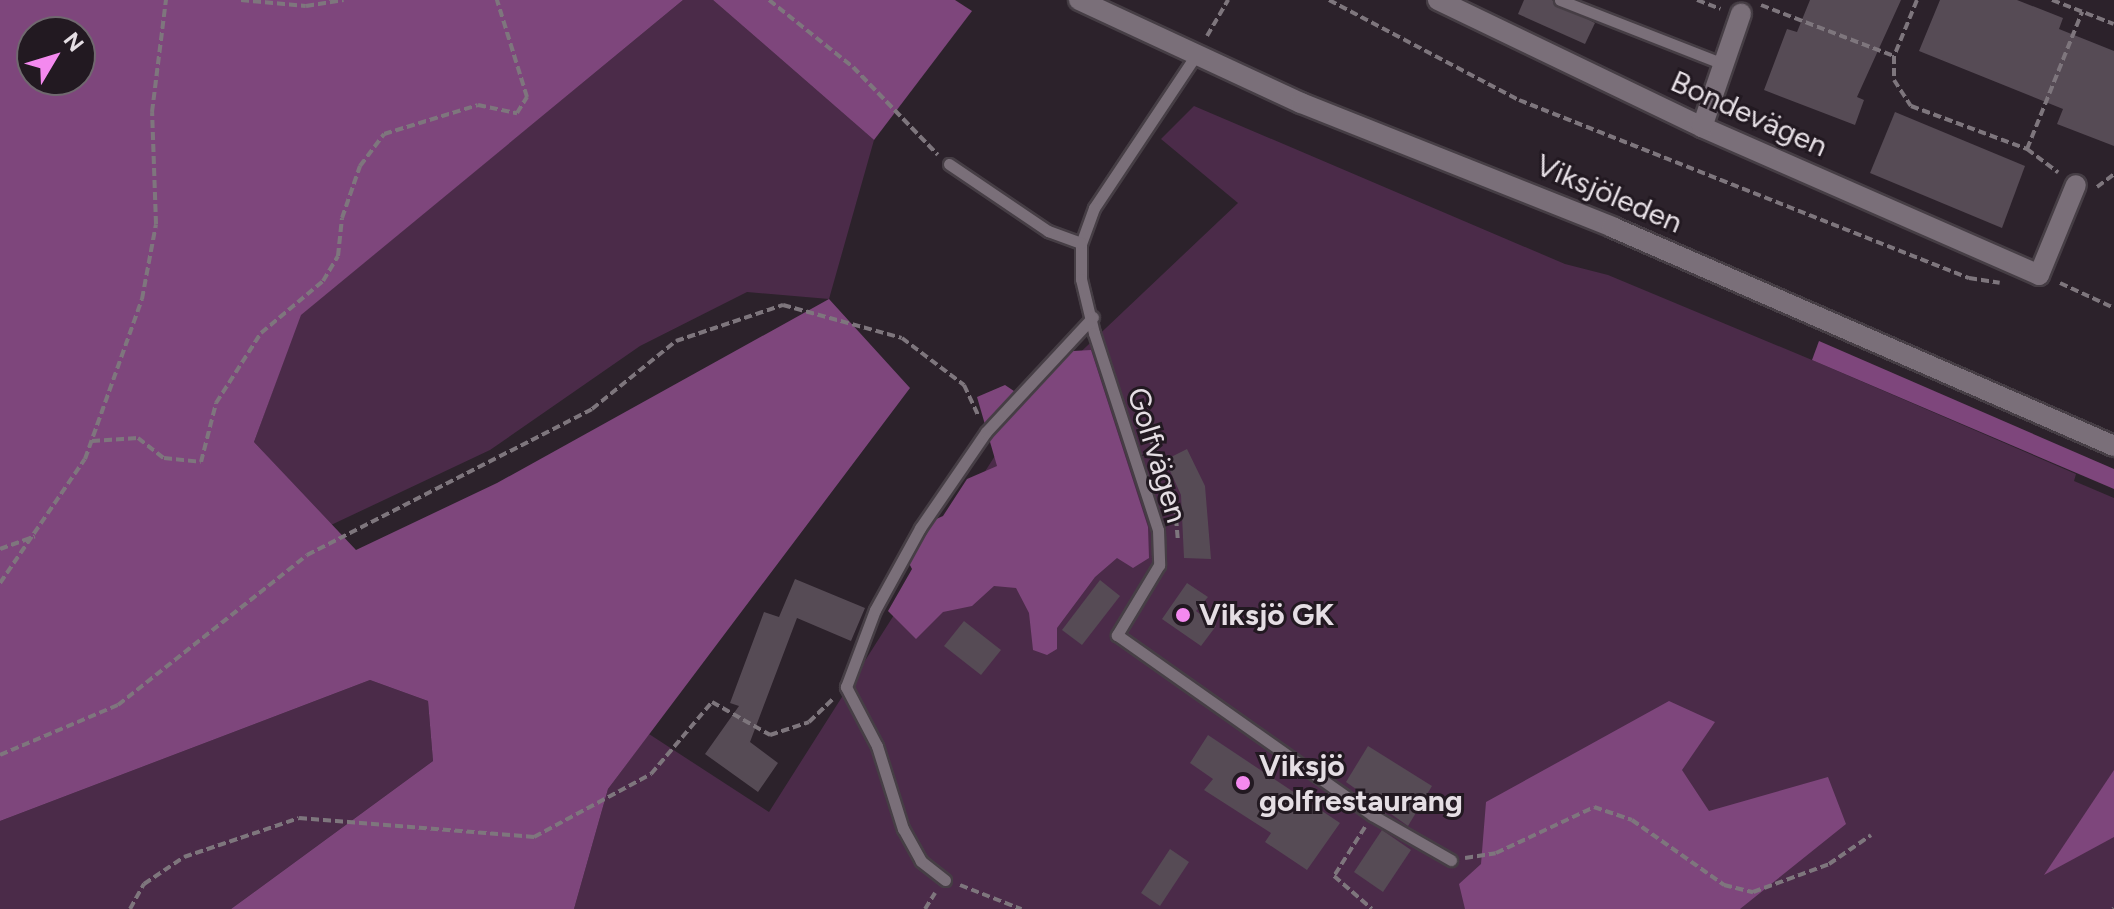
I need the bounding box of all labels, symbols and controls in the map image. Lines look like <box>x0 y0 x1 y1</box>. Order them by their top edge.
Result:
north arrow <box>16 16 96 96</box>
text: N <box>58 27 90 57</box>
street label: Bondevägen <box>1665 63 1833 165</box>
street label: Viksjöleden <box>1530 147 1688 241</box>
street label: Golfvägen <box>1119 383 1195 527</box>
place label: Viksjö GK <box>1199 597 1334 633</box>
marker: Viksjö GK <box>1174 606 1192 624</box>
place label: Viksjö golfrestaurang <box>1259 748 1463 818</box>
marker: Viksjö golfrestaurang <box>1234 774 1252 792</box>

